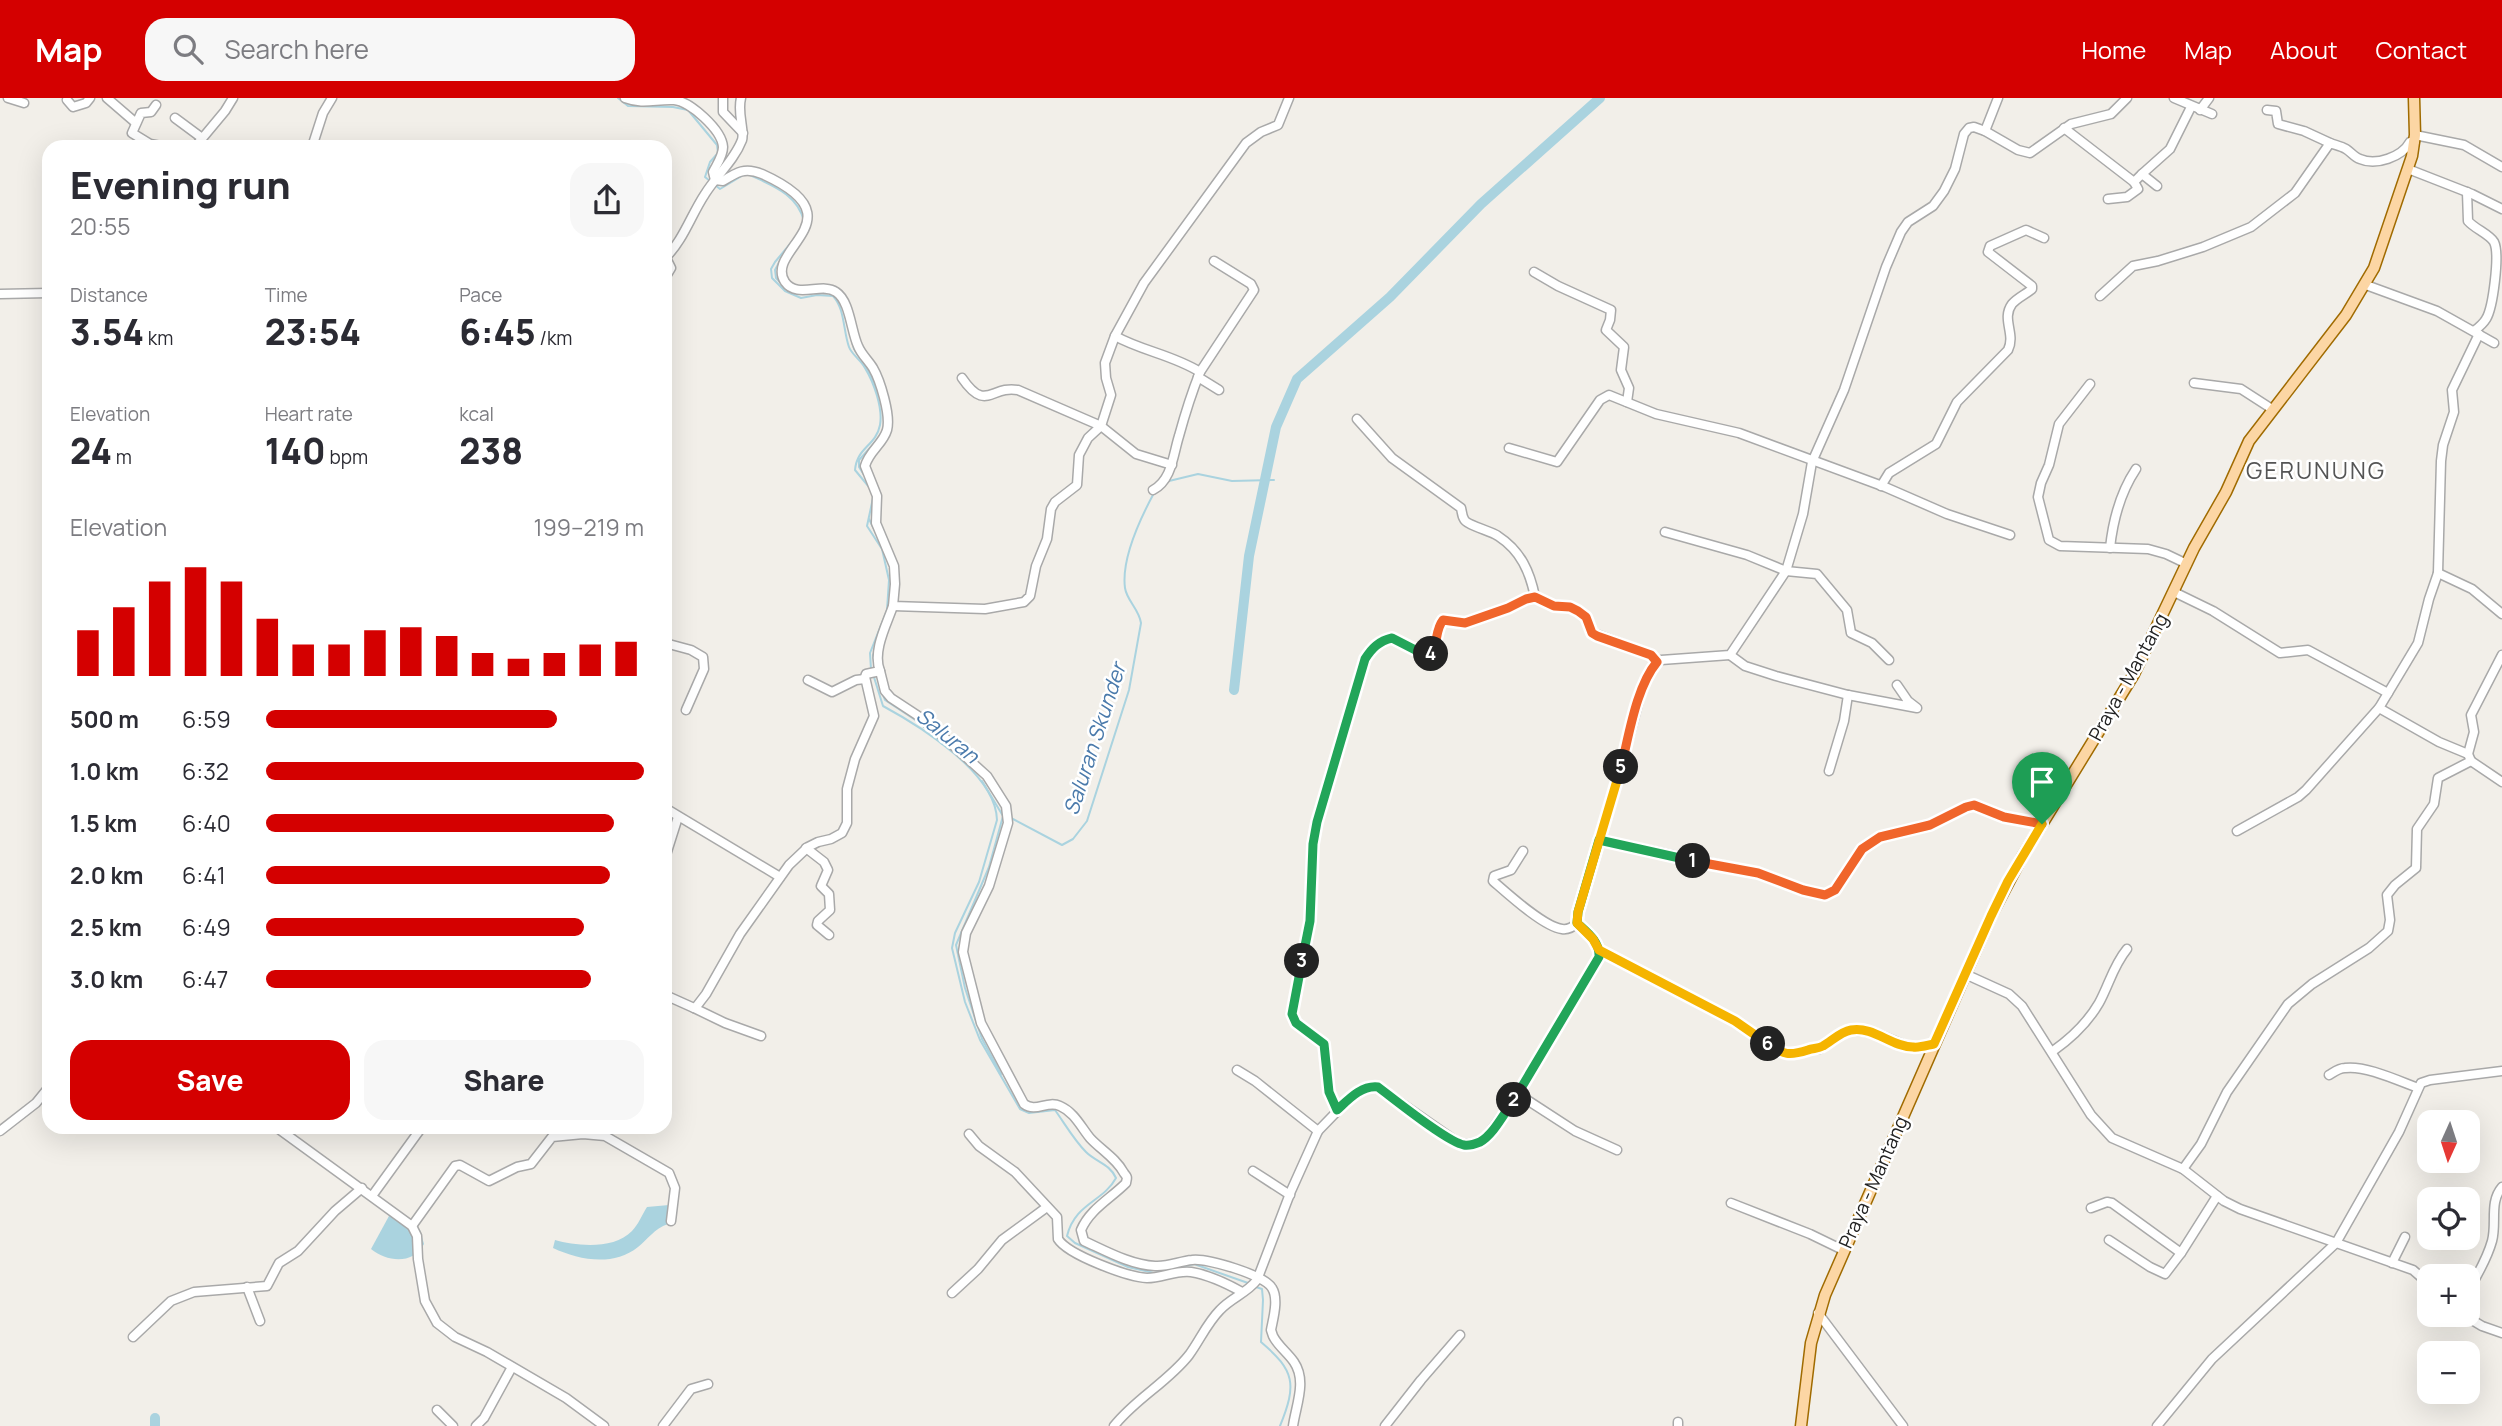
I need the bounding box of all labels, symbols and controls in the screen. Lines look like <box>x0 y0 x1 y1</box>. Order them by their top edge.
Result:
search box <box>145 18 635 81</box>
text: Map <box>35 27 103 72</box>
icon: search <box>169 30 207 68</box>
text: Search here <box>225 31 369 67</box>
text: Home <box>2081 33 2146 66</box>
text: Map <box>2184 33 2232 66</box>
text: About <box>2270 33 2338 66</box>
text: Contact <box>2376 33 2467 66</box>
text: Evening run <box>70 158 291 210</box>
button: share <box>570 163 644 237</box>
text: 20:55 <box>70 210 131 242</box>
text: Distance <box>70 282 148 308</box>
text: Time <box>265 282 308 308</box>
text: Pace <box>459 282 502 308</box>
text: 3.54 <box>70 308 144 356</box>
text: 23:54 <box>265 308 361 356</box>
text: 6:45 <box>459 308 536 356</box>
text: km <box>144 325 173 351</box>
text: /km <box>536 325 572 351</box>
text: Elevation <box>70 401 150 427</box>
text: Heart rate <box>265 401 353 427</box>
text: kcal <box>459 401 494 427</box>
text: 24 <box>70 427 112 475</box>
text: 140 <box>265 427 326 475</box>
text: 238 <box>459 427 523 475</box>
text: m <box>112 444 132 470</box>
text: bpm <box>326 444 368 470</box>
district label: GERUNUNG <box>2246 454 2386 486</box>
text: Elevation <box>70 511 167 543</box>
text: 199–219 m <box>534 511 644 543</box>
street label: Praya - Mantang <box>2082 609 2174 745</box>
pin: 4 <box>1414 636 1448 672</box>
text: 4 <box>1425 640 1436 666</box>
water label: Saluran Skunder <box>1056 657 1132 818</box>
water label: Saluran <box>911 701 986 770</box>
text: 500 m <box>70 703 139 735</box>
text: 6:59 <box>182 703 231 735</box>
pin: 5 <box>1604 750 1638 784</box>
pin <box>2012 752 2072 824</box>
text: 5 <box>1615 753 1626 779</box>
text: 1.0 km <box>70 755 139 787</box>
text: 6:32 <box>182 755 229 787</box>
icon: arrive <box>2023 763 2061 801</box>
text: 1.5 km <box>70 807 137 839</box>
text: 6:40 <box>182 807 231 839</box>
pin: 1 <box>1676 844 1710 878</box>
text: 1 <box>1688 847 1697 873</box>
text: 2.0 km <box>70 859 143 891</box>
text: 6:41 <box>182 859 226 891</box>
text: 2.5 km <box>70 911 142 943</box>
text: 6:49 <box>182 911 231 943</box>
pin: 3 <box>1284 944 1320 978</box>
text: 3 <box>1296 947 1307 973</box>
text: 3.0 km <box>70 963 143 995</box>
text: 6:47 <box>182 963 228 995</box>
pin: 6 <box>1750 1026 1786 1062</box>
text: 6 <box>1762 1030 1773 1056</box>
button: Save <box>70 1040 350 1120</box>
button: Share <box>364 1040 644 1120</box>
pin: 2 <box>1496 1082 1532 1118</box>
text: 2 <box>1508 1086 1519 1112</box>
north arrow <box>2417 1110 2480 1172</box>
map controls <box>2417 1110 2480 1404</box>
street label: Praya - Mantang <box>1832 1112 1914 1252</box>
button: locate <box>2417 1187 2480 1250</box>
button: + <box>2417 1264 2480 1327</box>
button: − <box>2417 1341 2480 1404</box>

